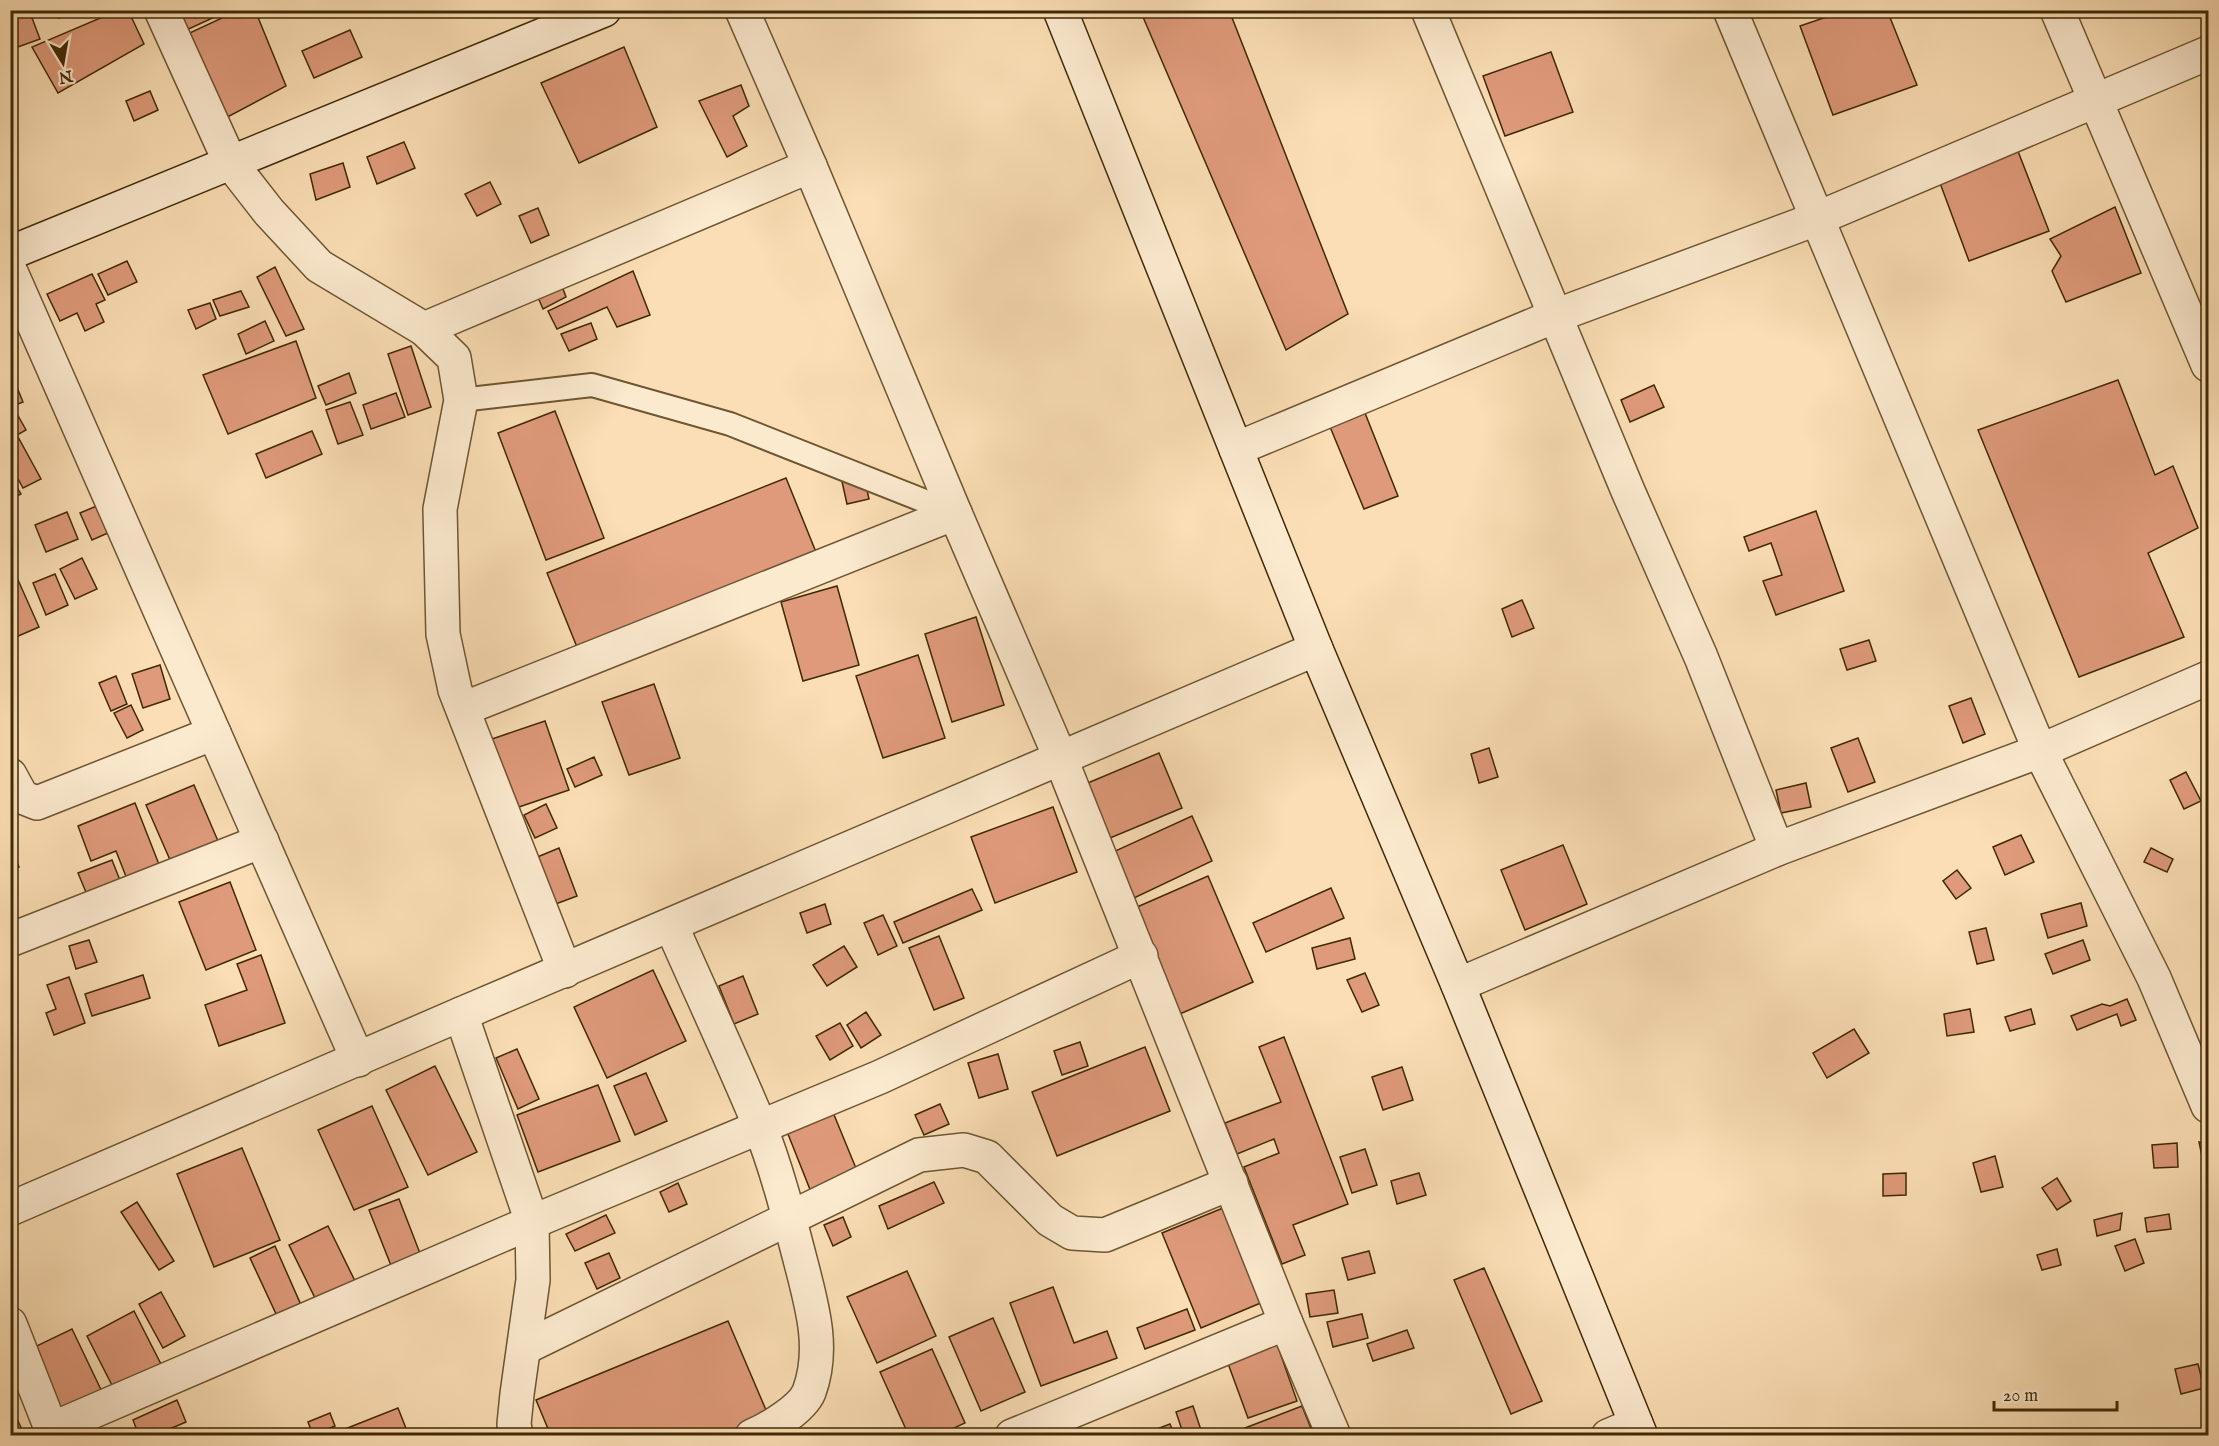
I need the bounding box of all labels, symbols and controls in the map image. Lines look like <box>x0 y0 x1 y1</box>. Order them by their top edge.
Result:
north arrow <box>33 33 93 93</box>
text: N <box>57 64 75 87</box>
scale bar <box>1994 1374 2117 1412</box>
text: 20 m <box>2003 1385 2038 1408</box>

